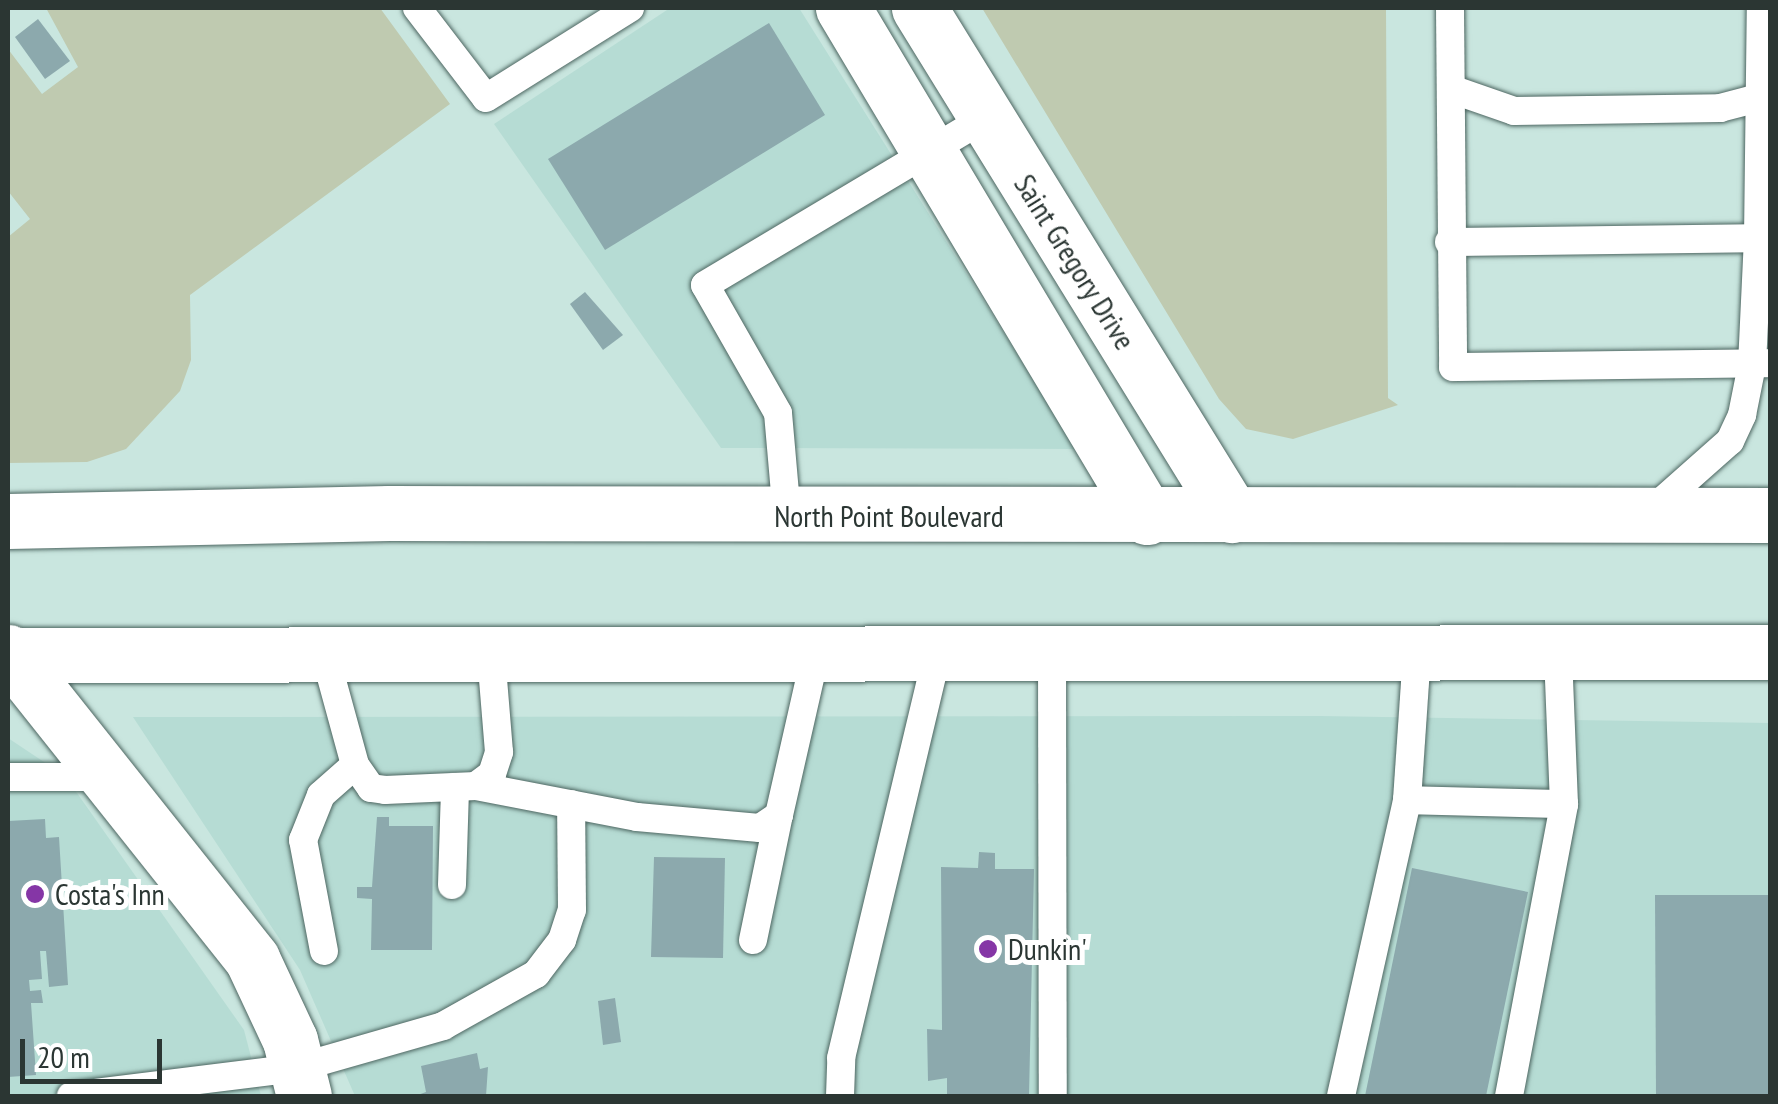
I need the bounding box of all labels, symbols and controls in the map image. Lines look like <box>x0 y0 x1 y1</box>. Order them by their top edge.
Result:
street label: Saint Gregory Drive <box>1007 167 1143 357</box>
street label: North Point Boulevard <box>774 498 1004 534</box>
place label: Costa's Inn <box>55 876 165 912</box>
marker: Costa's Inn <box>24 883 46 905</box>
place label: Dunkin' <box>1008 931 1087 967</box>
marker: Dunkin' <box>977 938 999 960</box>
scale bar <box>25 1019 168 1081</box>
text: 20 m <box>37 1037 90 1076</box>

